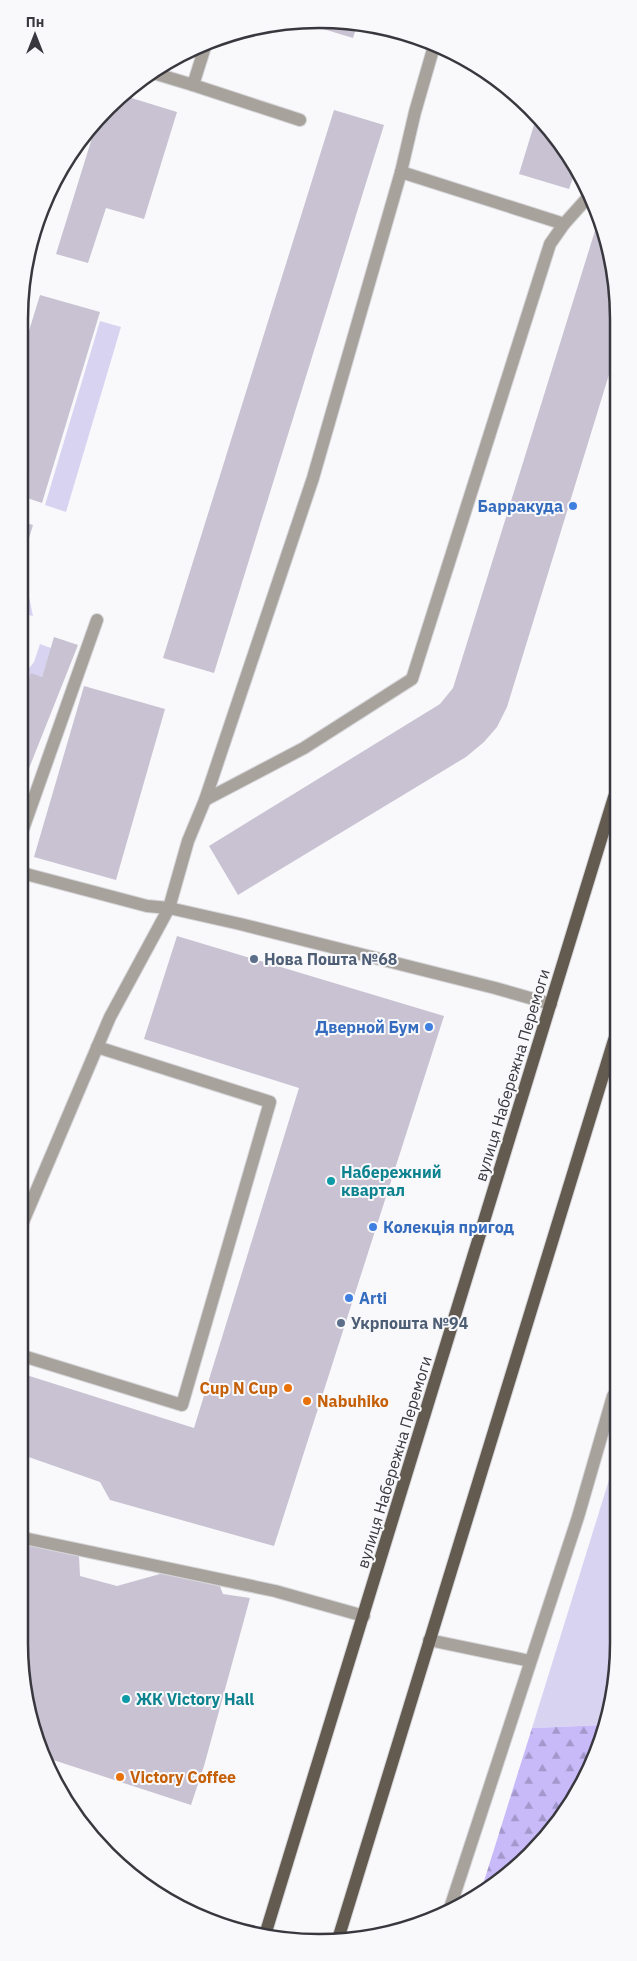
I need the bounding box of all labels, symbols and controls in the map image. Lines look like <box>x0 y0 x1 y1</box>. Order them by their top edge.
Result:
north arrow <box>10 10 60 60</box>
text: Пн <box>26 13 44 31</box>
place label: Барракуда <box>478 496 563 516</box>
marker: Барракуда <box>567 500 579 512</box>
place label: Нова Пошта №68 <box>264 949 397 969</box>
marker: Нова Пошта №68 <box>248 953 260 965</box>
street label: вулиця Набережна Перемоги <box>470 966 554 1184</box>
place label: Дверной Бум <box>315 1017 419 1037</box>
marker: Дверной Бум <box>423 1021 435 1033</box>
place label: Набережний квартал <box>341 1162 441 1200</box>
marker: Набережний квартал <box>325 1175 337 1187</box>
place label: Колекція пригод <box>383 1217 515 1237</box>
marker: Колекція пригод <box>367 1221 379 1233</box>
place label: Arti <box>359 1288 387 1308</box>
marker: Arti <box>343 1292 355 1304</box>
place label: Укрпошта №94 <box>351 1313 469 1333</box>
marker: Укрпошта №94 <box>335 1317 347 1329</box>
street label: вулиця Набережна Перемоги <box>352 1353 436 1571</box>
place label: Cup N Cup <box>200 1378 278 1398</box>
marker: Cup N Cup <box>282 1382 294 1394</box>
place label: Nabuhiko <box>317 1391 389 1411</box>
marker: Nabuhiko <box>301 1395 313 1407</box>
place label: ЖК Victory Hall <box>136 1689 254 1709</box>
marker: ЖК Victory Hall <box>120 1693 132 1705</box>
place label: Victory Coffee <box>130 1767 236 1787</box>
marker: Victory Coffee <box>114 1771 126 1783</box>

